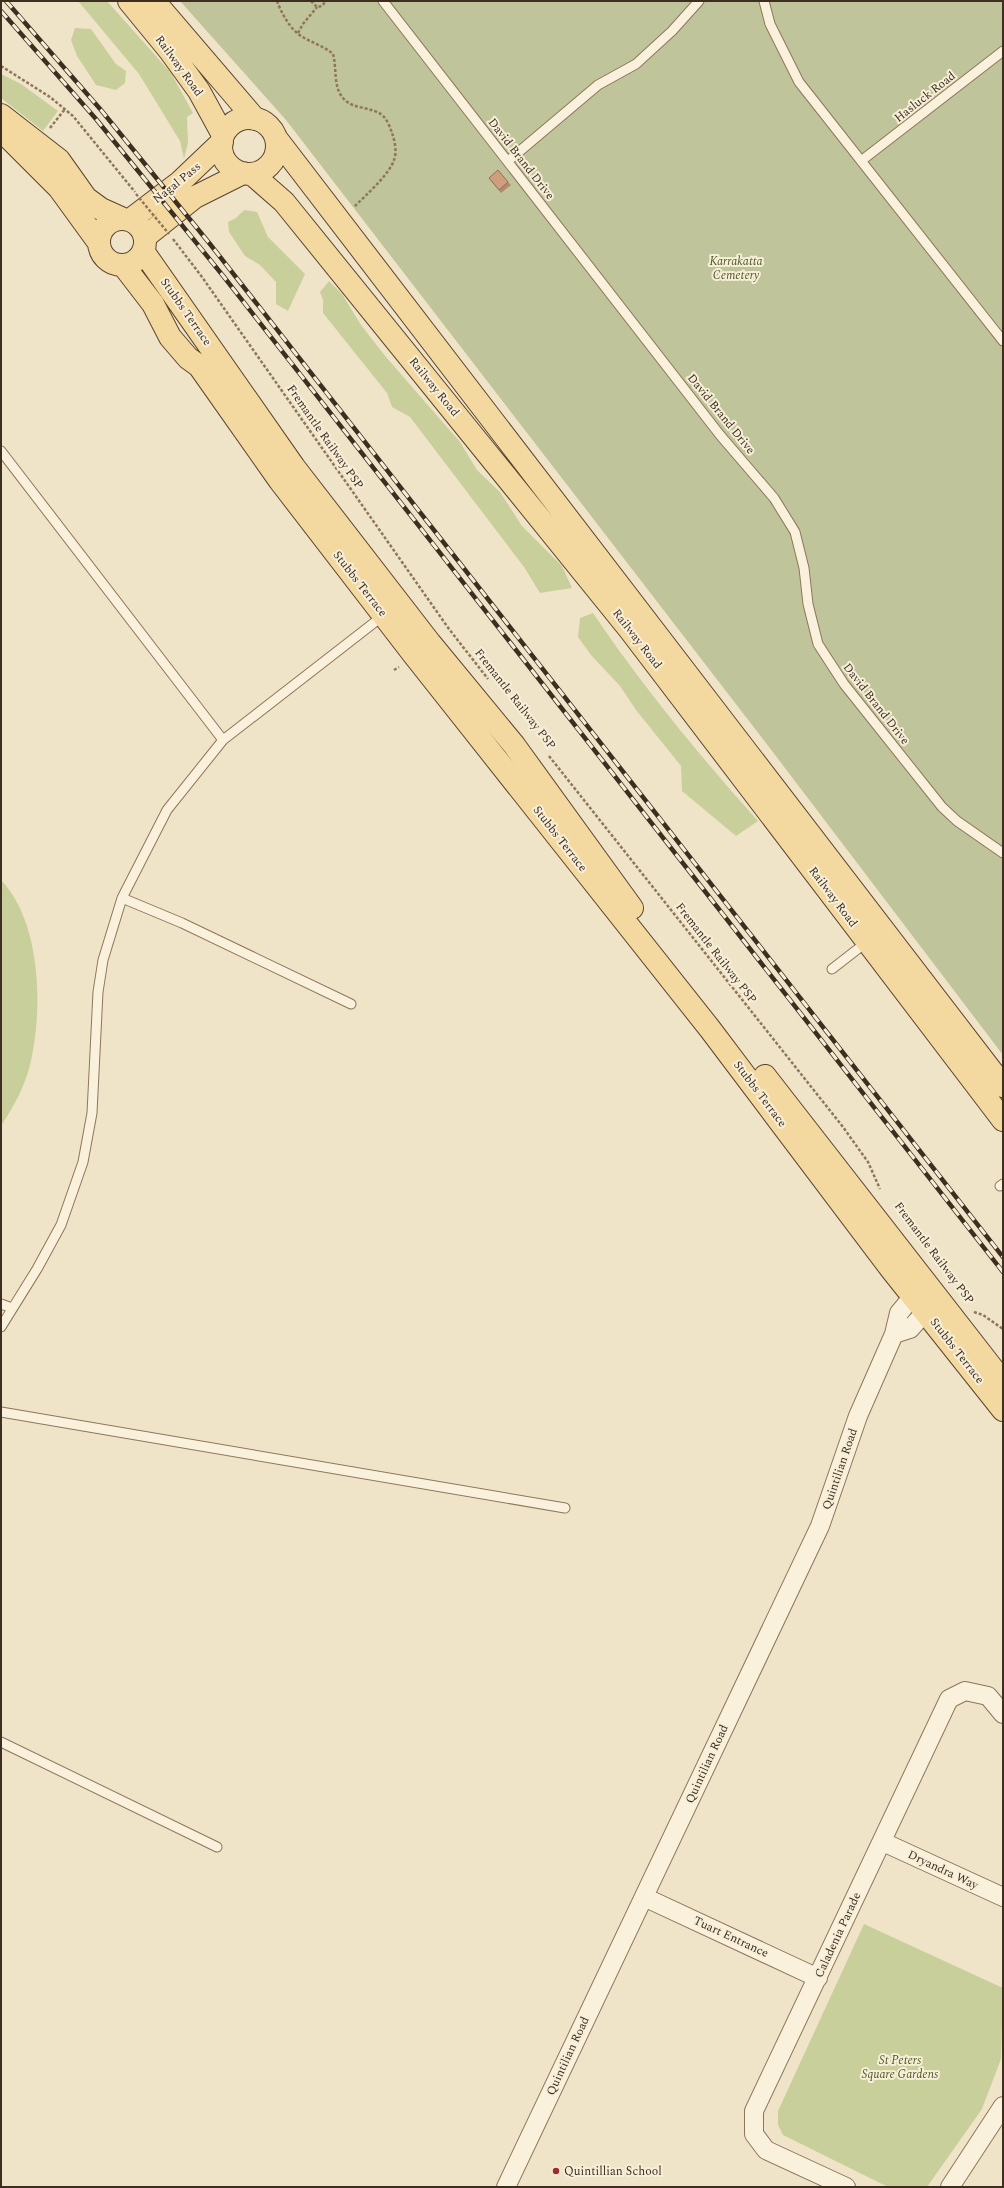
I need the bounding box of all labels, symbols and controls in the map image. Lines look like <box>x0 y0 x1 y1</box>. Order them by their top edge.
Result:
street label: Railway Road <box>150 31 208 101</box>
street label: Hasluck Road <box>890 67 960 127</box>
street label: David Brand Drive <box>483 114 559 204</box>
street label: Nagal Pass <box>149 157 205 209</box>
park label: Karrakatta Cemetery <box>709 252 763 285</box>
street label: Stubbs Terrace <box>155 274 217 350</box>
street label: Railway Road <box>404 353 464 421</box>
street label: David Brand Drive <box>682 370 760 459</box>
street label: Fremantle Railway PSP <box>282 381 368 493</box>
street label: Stubbs Terrace <box>328 547 392 621</box>
street label: Railway Road <box>607 605 667 673</box>
street label: Fremantle Railway PSP <box>469 644 561 754</box>
street label: David Brand Drive <box>838 659 914 749</box>
street label: Stubbs Terrace <box>528 802 592 876</box>
street label: Railway Road <box>804 863 862 932</box>
street label: Fremantle Railway PSP <box>670 898 762 1008</box>
street label: Stubbs Terrace <box>729 1057 792 1132</box>
street label: Fremantle Railway PSP <box>889 1198 979 1308</box>
street label: Stubbs Terrace <box>925 1314 989 1388</box>
street label: Quintilian Road <box>817 1425 863 1512</box>
street label: Quintilian Road <box>680 1721 734 1807</box>
street label: Dryandra Way <box>904 1845 983 1895</box>
street label: Caladenia Parade <box>810 1889 866 1981</box>
street label: Tuart Entrance <box>690 1911 772 1963</box>
street label: Quintilian Road <box>541 2013 595 2099</box>
park label: St Peters Square Gardens <box>862 2051 939 2084</box>
place label: Quintillian School <box>564 2162 662 2181</box>
marker: Quintillian School <box>551 2166 561 2176</box>

